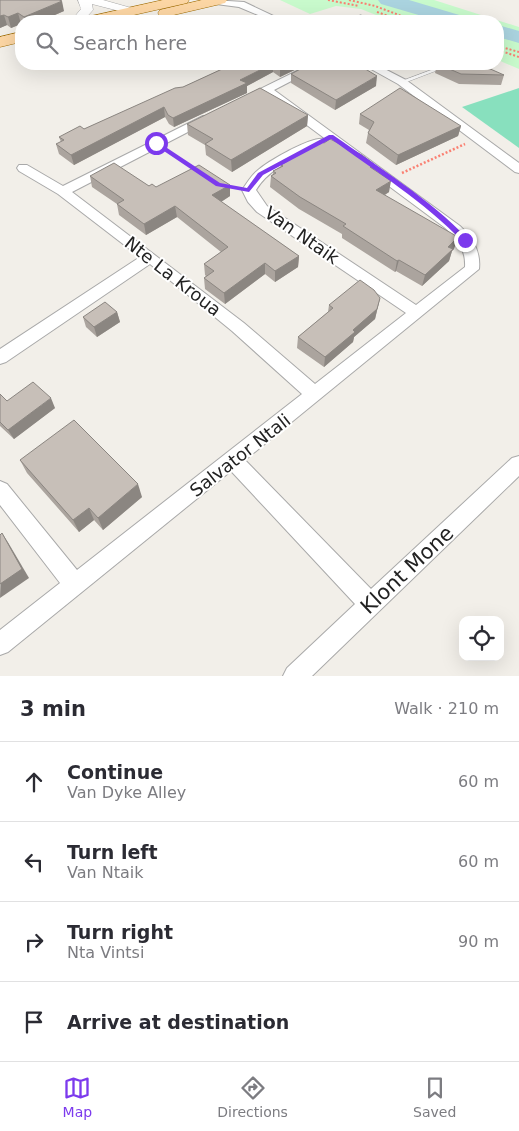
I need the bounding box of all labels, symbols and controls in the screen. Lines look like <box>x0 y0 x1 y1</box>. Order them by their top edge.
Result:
search box <box>15 15 504 70</box>
icon: search <box>33 29 61 57</box>
text: Search here <box>73 32 187 54</box>
route start <box>145 132 168 155</box>
street label: Van Ntaik <box>261 202 344 269</box>
route end <box>454 229 477 252</box>
street label: Nte La Kroua <box>121 232 225 320</box>
street label: Salvator Ntali <box>186 409 294 501</box>
street label: Klont Mone <box>356 521 458 619</box>
map controls <box>459 616 504 661</box>
button: locate <box>459 616 504 661</box>
text: 3 min <box>20 697 86 721</box>
text: Walk · 210 m <box>394 699 499 718</box>
text: Continue <box>67 761 163 783</box>
icon: ahead <box>20 768 48 796</box>
text: 60 m <box>458 772 499 791</box>
text: Van Dyke Alley <box>67 783 186 802</box>
text: Turn left <box>67 841 158 863</box>
icon: left <box>20 848 48 876</box>
text: 60 m <box>458 852 499 871</box>
text: Van Ntaik <box>67 863 144 882</box>
text: Turn right <box>67 921 173 943</box>
icon: right <box>20 928 48 956</box>
text: 90 m <box>458 932 499 951</box>
text: Nta Vintsi <box>67 943 144 962</box>
icon: arrive <box>20 1008 48 1036</box>
text: Arrive at destination <box>67 1011 289 1033</box>
tab: Map <box>63 1074 92 1120</box>
tab: Directions <box>217 1074 288 1120</box>
tab: Saved <box>413 1074 456 1120</box>

